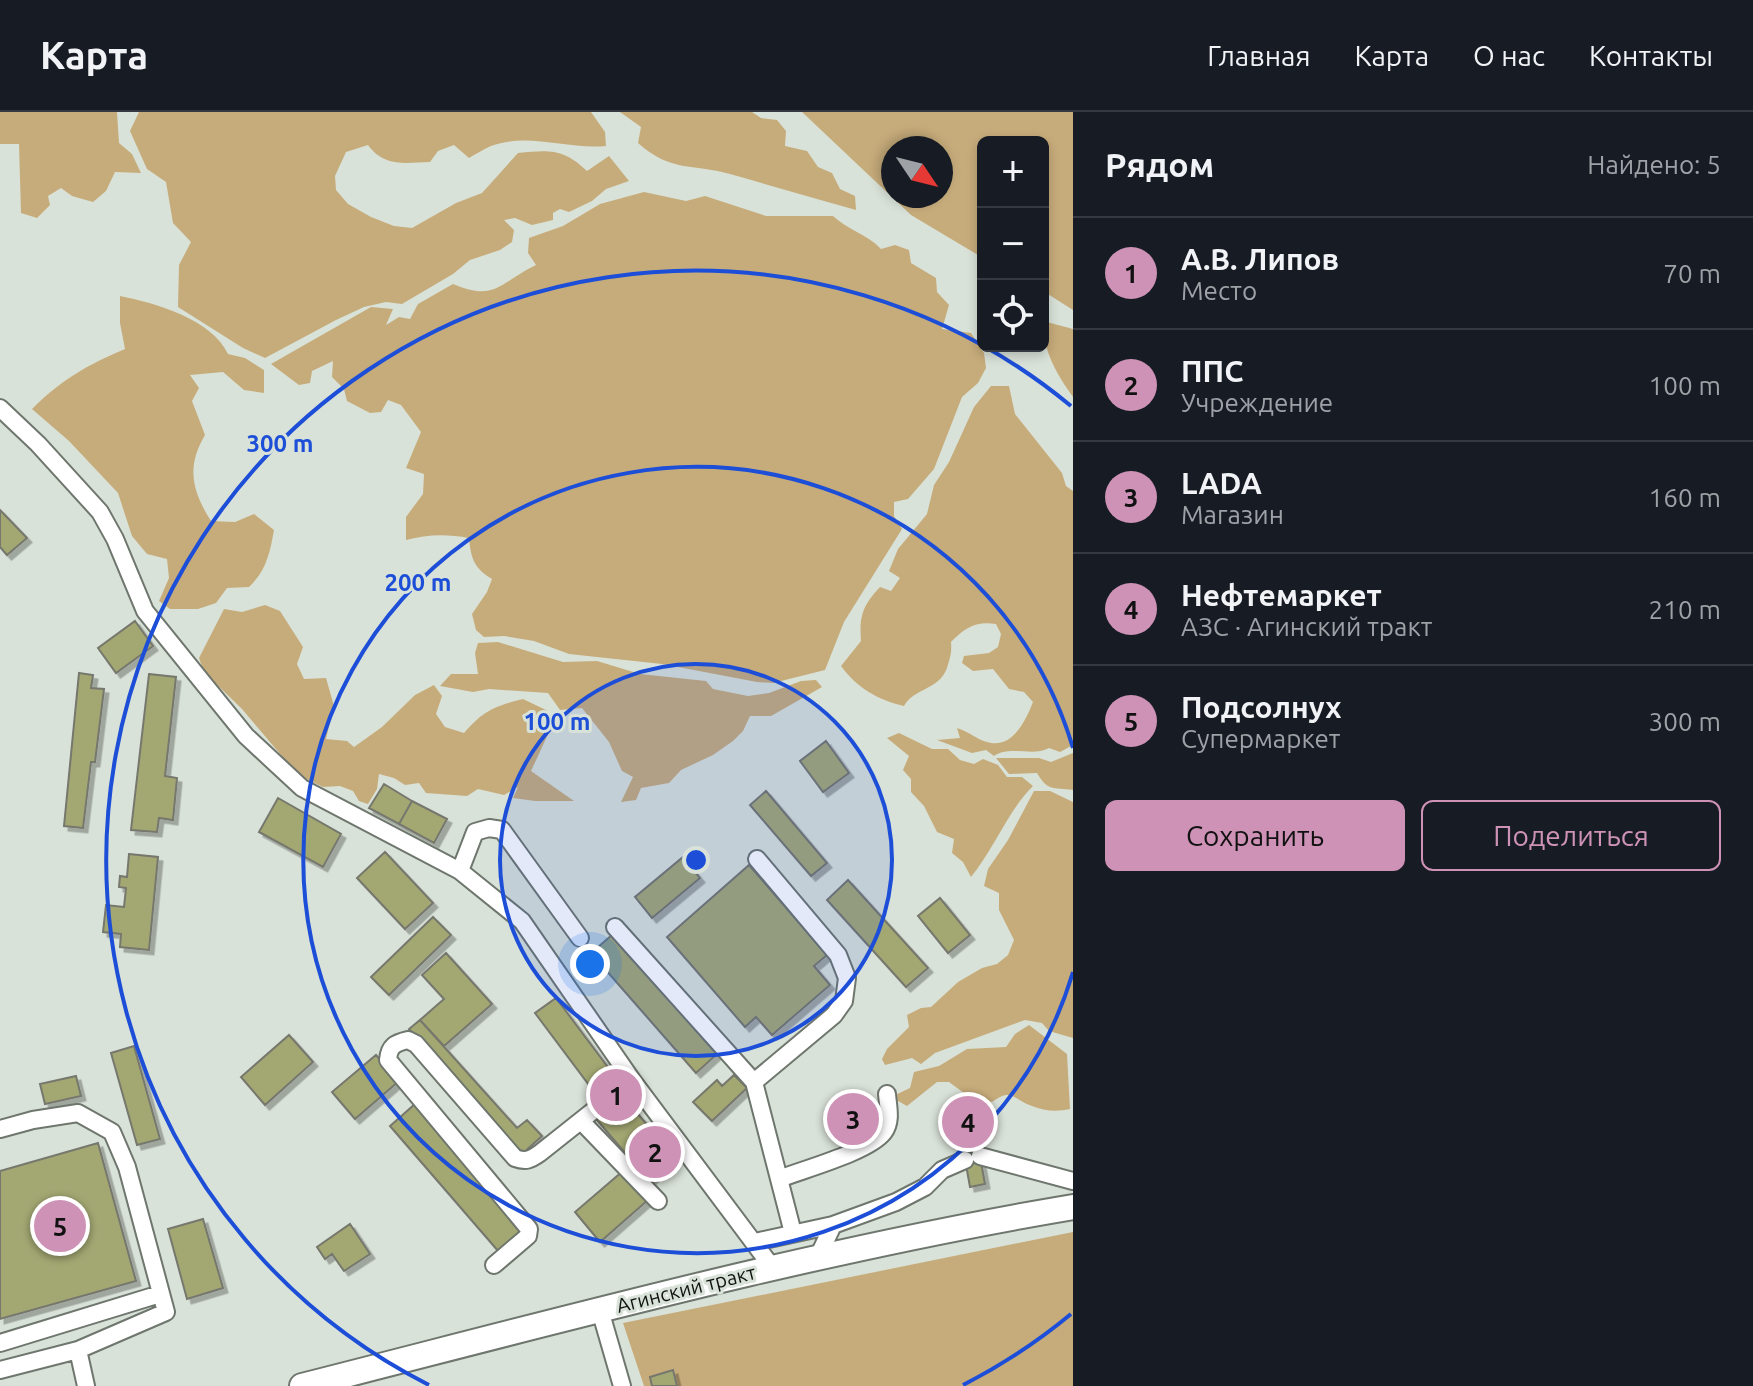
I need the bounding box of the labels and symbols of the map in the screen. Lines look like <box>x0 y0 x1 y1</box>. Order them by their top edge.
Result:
north arrow <box>881 136 953 208</box>
text: 300 m <box>247 430 313 457</box>
text: 200 m <box>385 569 451 596</box>
text: 100 m <box>524 708 590 735</box>
centre of rings <box>682 846 710 874</box>
your location <box>570 944 610 984</box>
pin: 1 <box>590 1065 642 1125</box>
pin: 3 <box>827 1089 879 1149</box>
pin: 4 <box>942 1092 994 1152</box>
pin: 2 <box>629 1122 681 1182</box>
pin: 5 <box>34 1196 86 1256</box>
street label: Агинский тракт <box>614 1260 758 1317</box>

